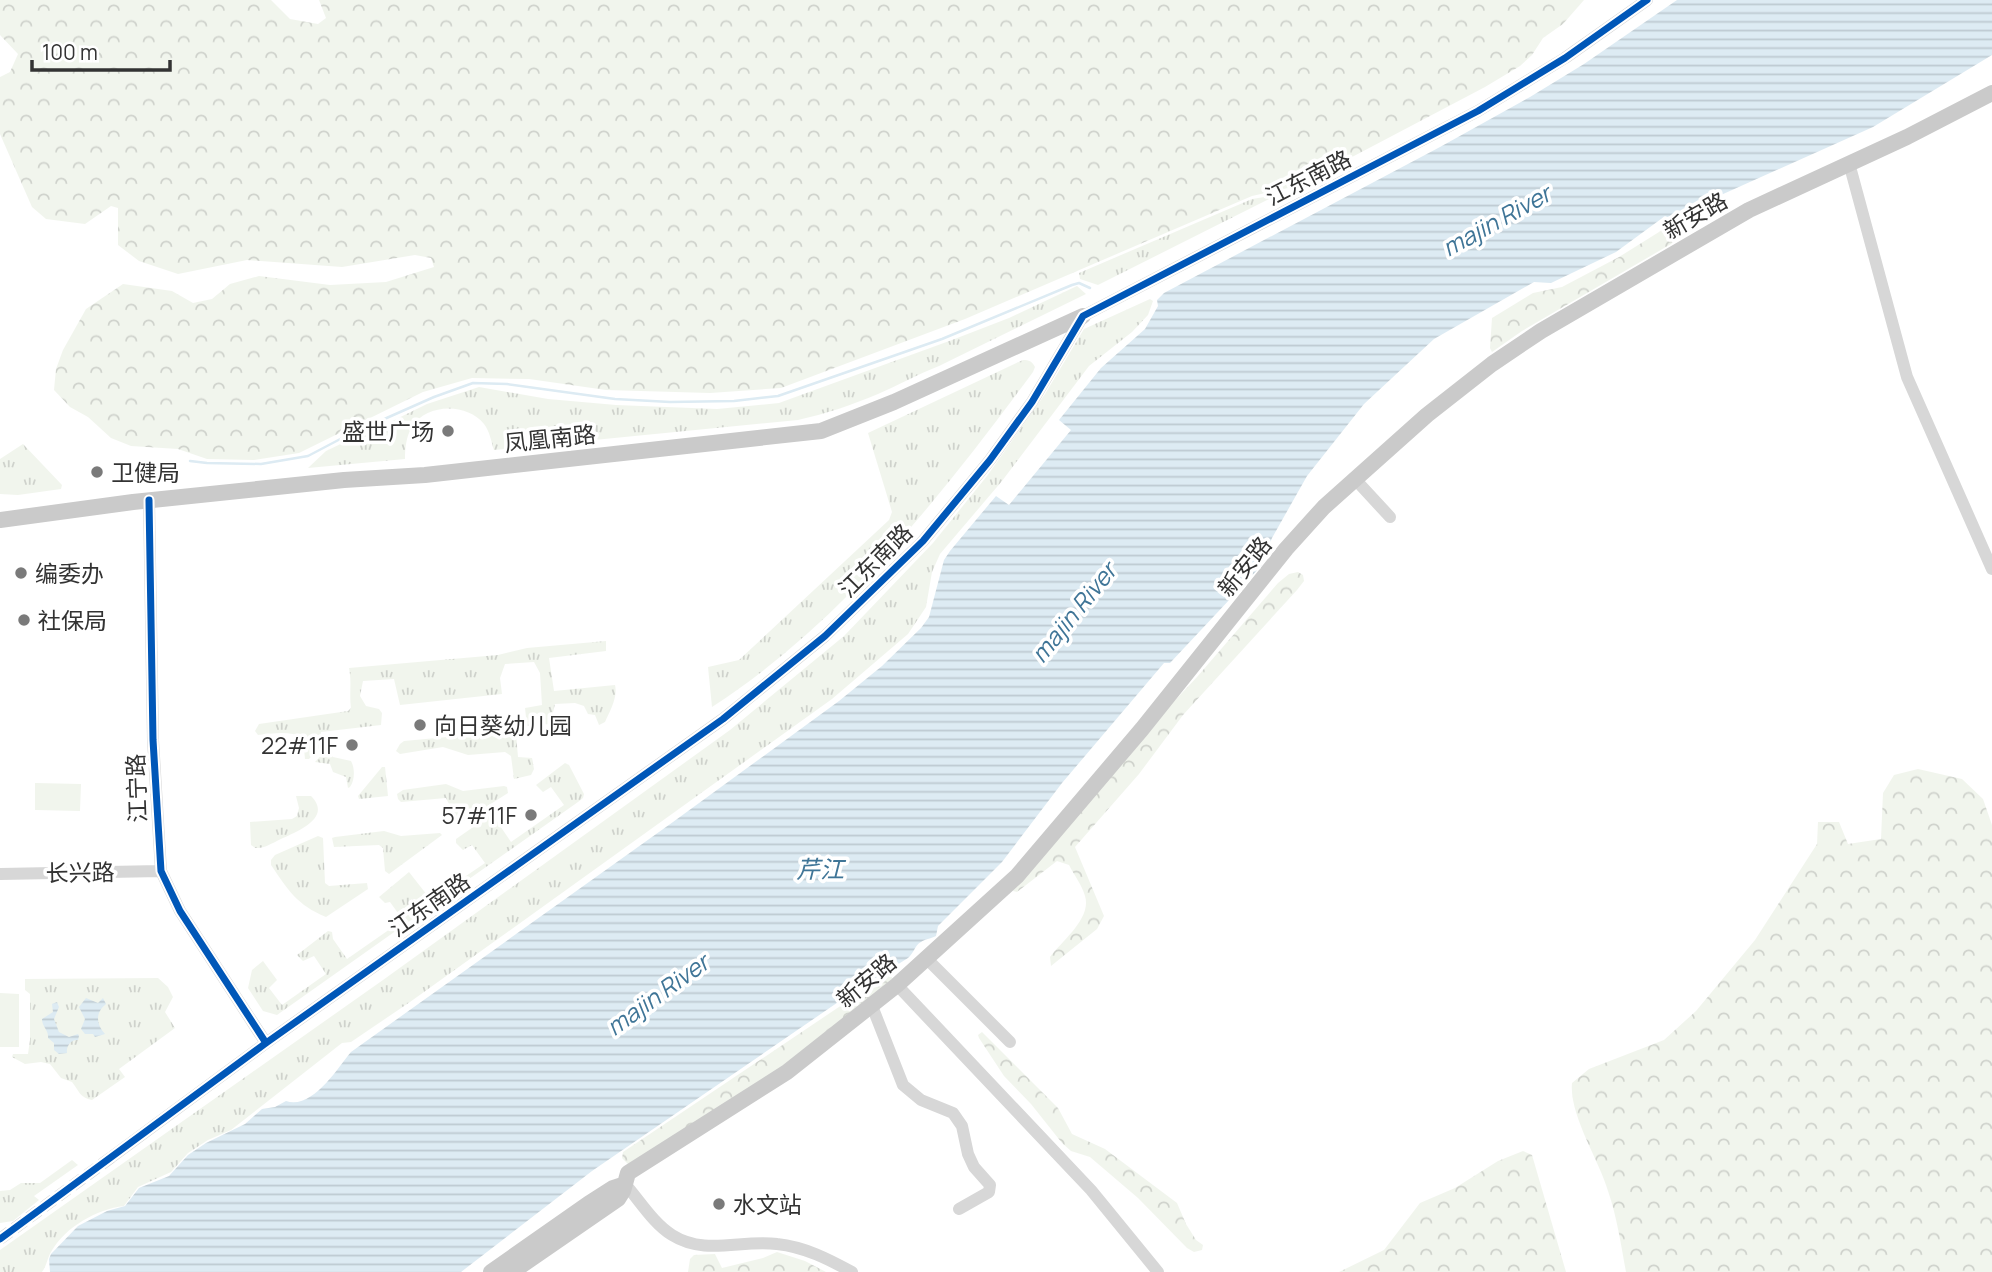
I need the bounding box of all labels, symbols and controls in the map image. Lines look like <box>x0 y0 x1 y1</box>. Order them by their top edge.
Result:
scale bar <box>32 28 170 72</box>
text: 100 m <box>42 38 98 66</box>
street label: 江东南路 <box>1260 142 1356 212</box>
water label: majin River <box>1436 175 1559 263</box>
street label: 新安路 <box>1657 184 1733 246</box>
place label: 盛世广场 <box>342 415 434 447</box>
street label: 凤凰南路 <box>503 417 597 459</box>
marker: 盛世广场 <box>440 423 456 439</box>
place label: 卫健局 <box>111 456 180 488</box>
marker: 卫健局 <box>89 464 105 480</box>
street label: 江东南路 <box>831 516 919 604</box>
street label: 新安路 <box>1210 529 1278 603</box>
water label: majin River <box>1023 553 1126 669</box>
place label: 编委办 <box>35 557 104 589</box>
marker: 编委办 <box>13 565 29 581</box>
place label: 社保局 <box>38 604 107 636</box>
marker: 社保局 <box>16 612 32 628</box>
place label: 向日葵幼儿园 <box>434 709 572 741</box>
marker: 向日葵幼儿园 <box>412 717 428 733</box>
place label: 22#11F <box>261 729 338 761</box>
marker: 22#11F <box>344 737 360 753</box>
street label: 江宁路 <box>119 753 153 823</box>
place label: 57#11F <box>441 799 517 831</box>
marker: 57#11F <box>523 807 539 823</box>
water label: 芹江 <box>796 852 847 885</box>
street label: 长兴路 <box>45 855 115 889</box>
street label: 江东南路 <box>382 865 476 943</box>
water label: majin River <box>599 944 718 1042</box>
street label: 新安路 <box>829 946 903 1014</box>
place label: 水文站 <box>733 1188 802 1220</box>
marker: 水文站 <box>711 1196 727 1212</box>

